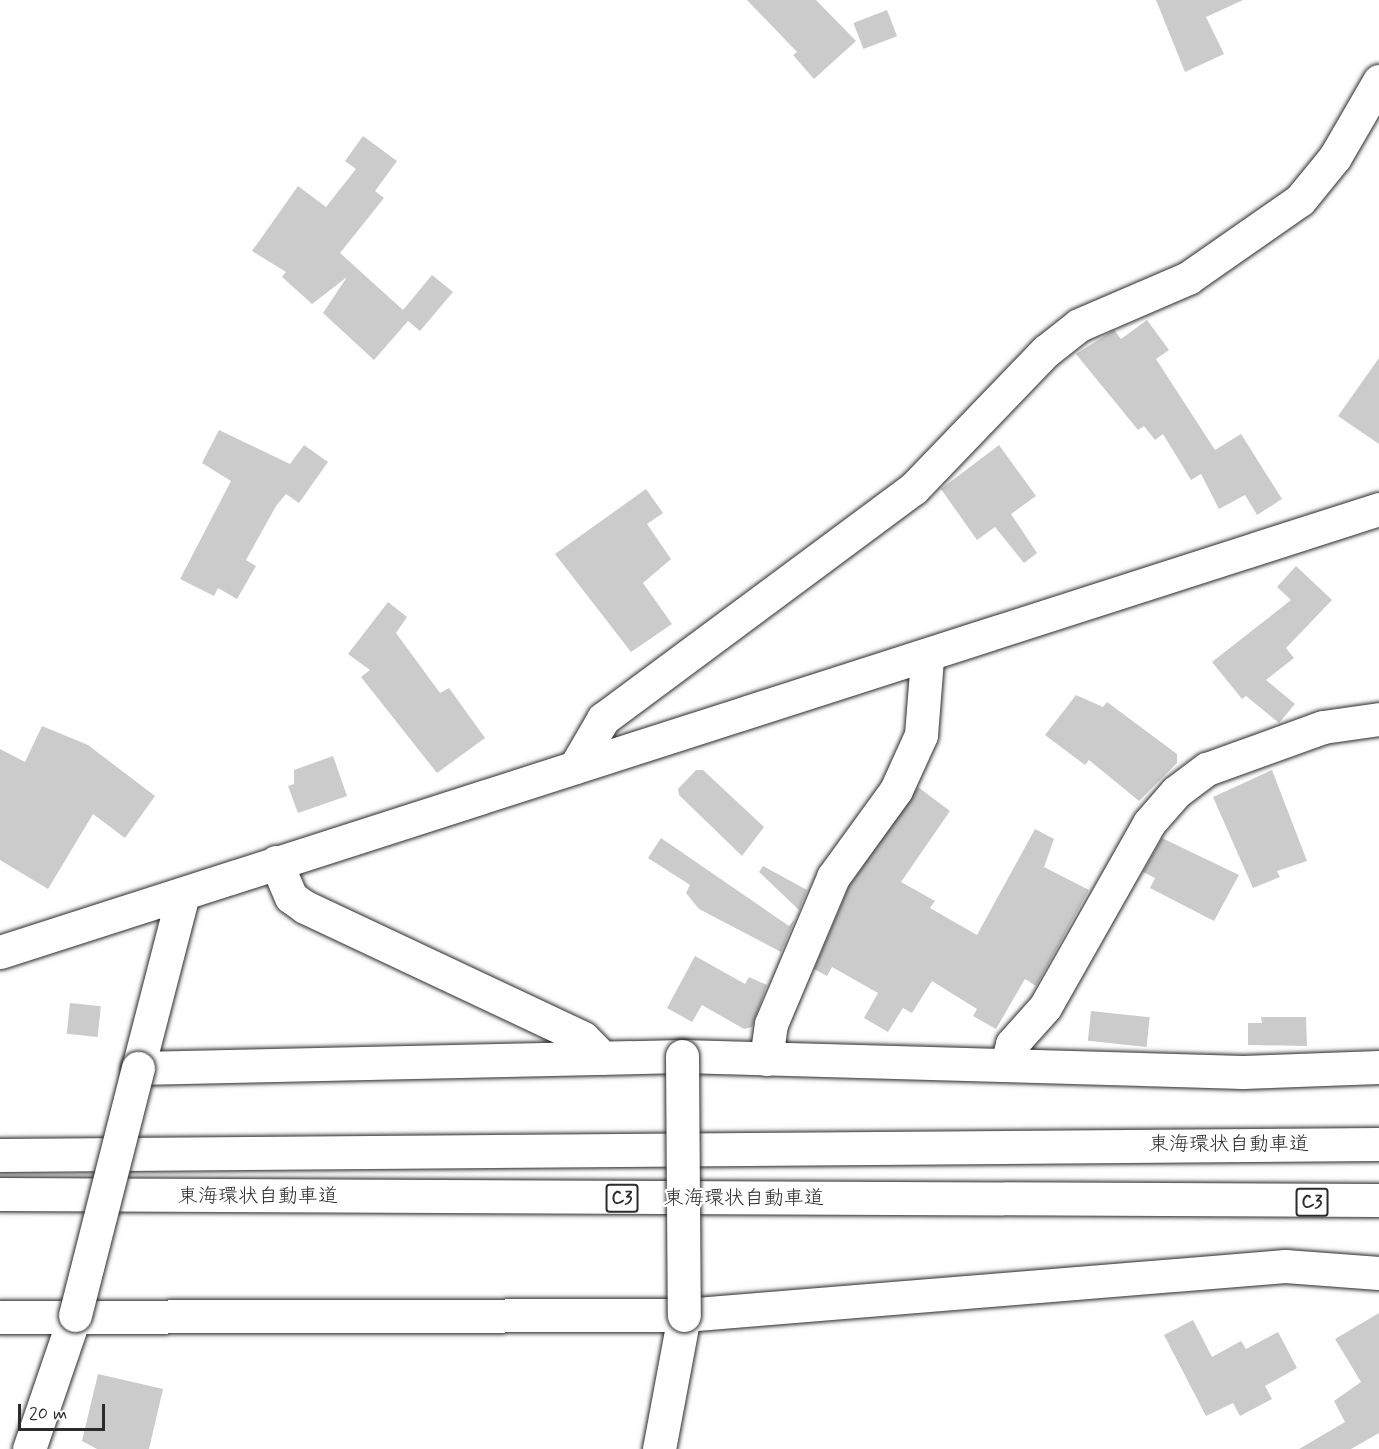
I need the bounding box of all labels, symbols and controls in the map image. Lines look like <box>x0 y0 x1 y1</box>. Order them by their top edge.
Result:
street label: 東海環状自動車道 <box>1149 1132 1309 1156</box>
road number: C3 <box>606 1183 638 1213</box>
street label: 東海環状自動車道 <box>178 1184 338 1208</box>
street label: 東海環状自動車道 <box>664 1186 824 1210</box>
road number: C3 <box>1296 1187 1328 1217</box>
scale bar <box>21 1392 108 1430</box>
text: 20 m <box>29 1402 67 1426</box>

